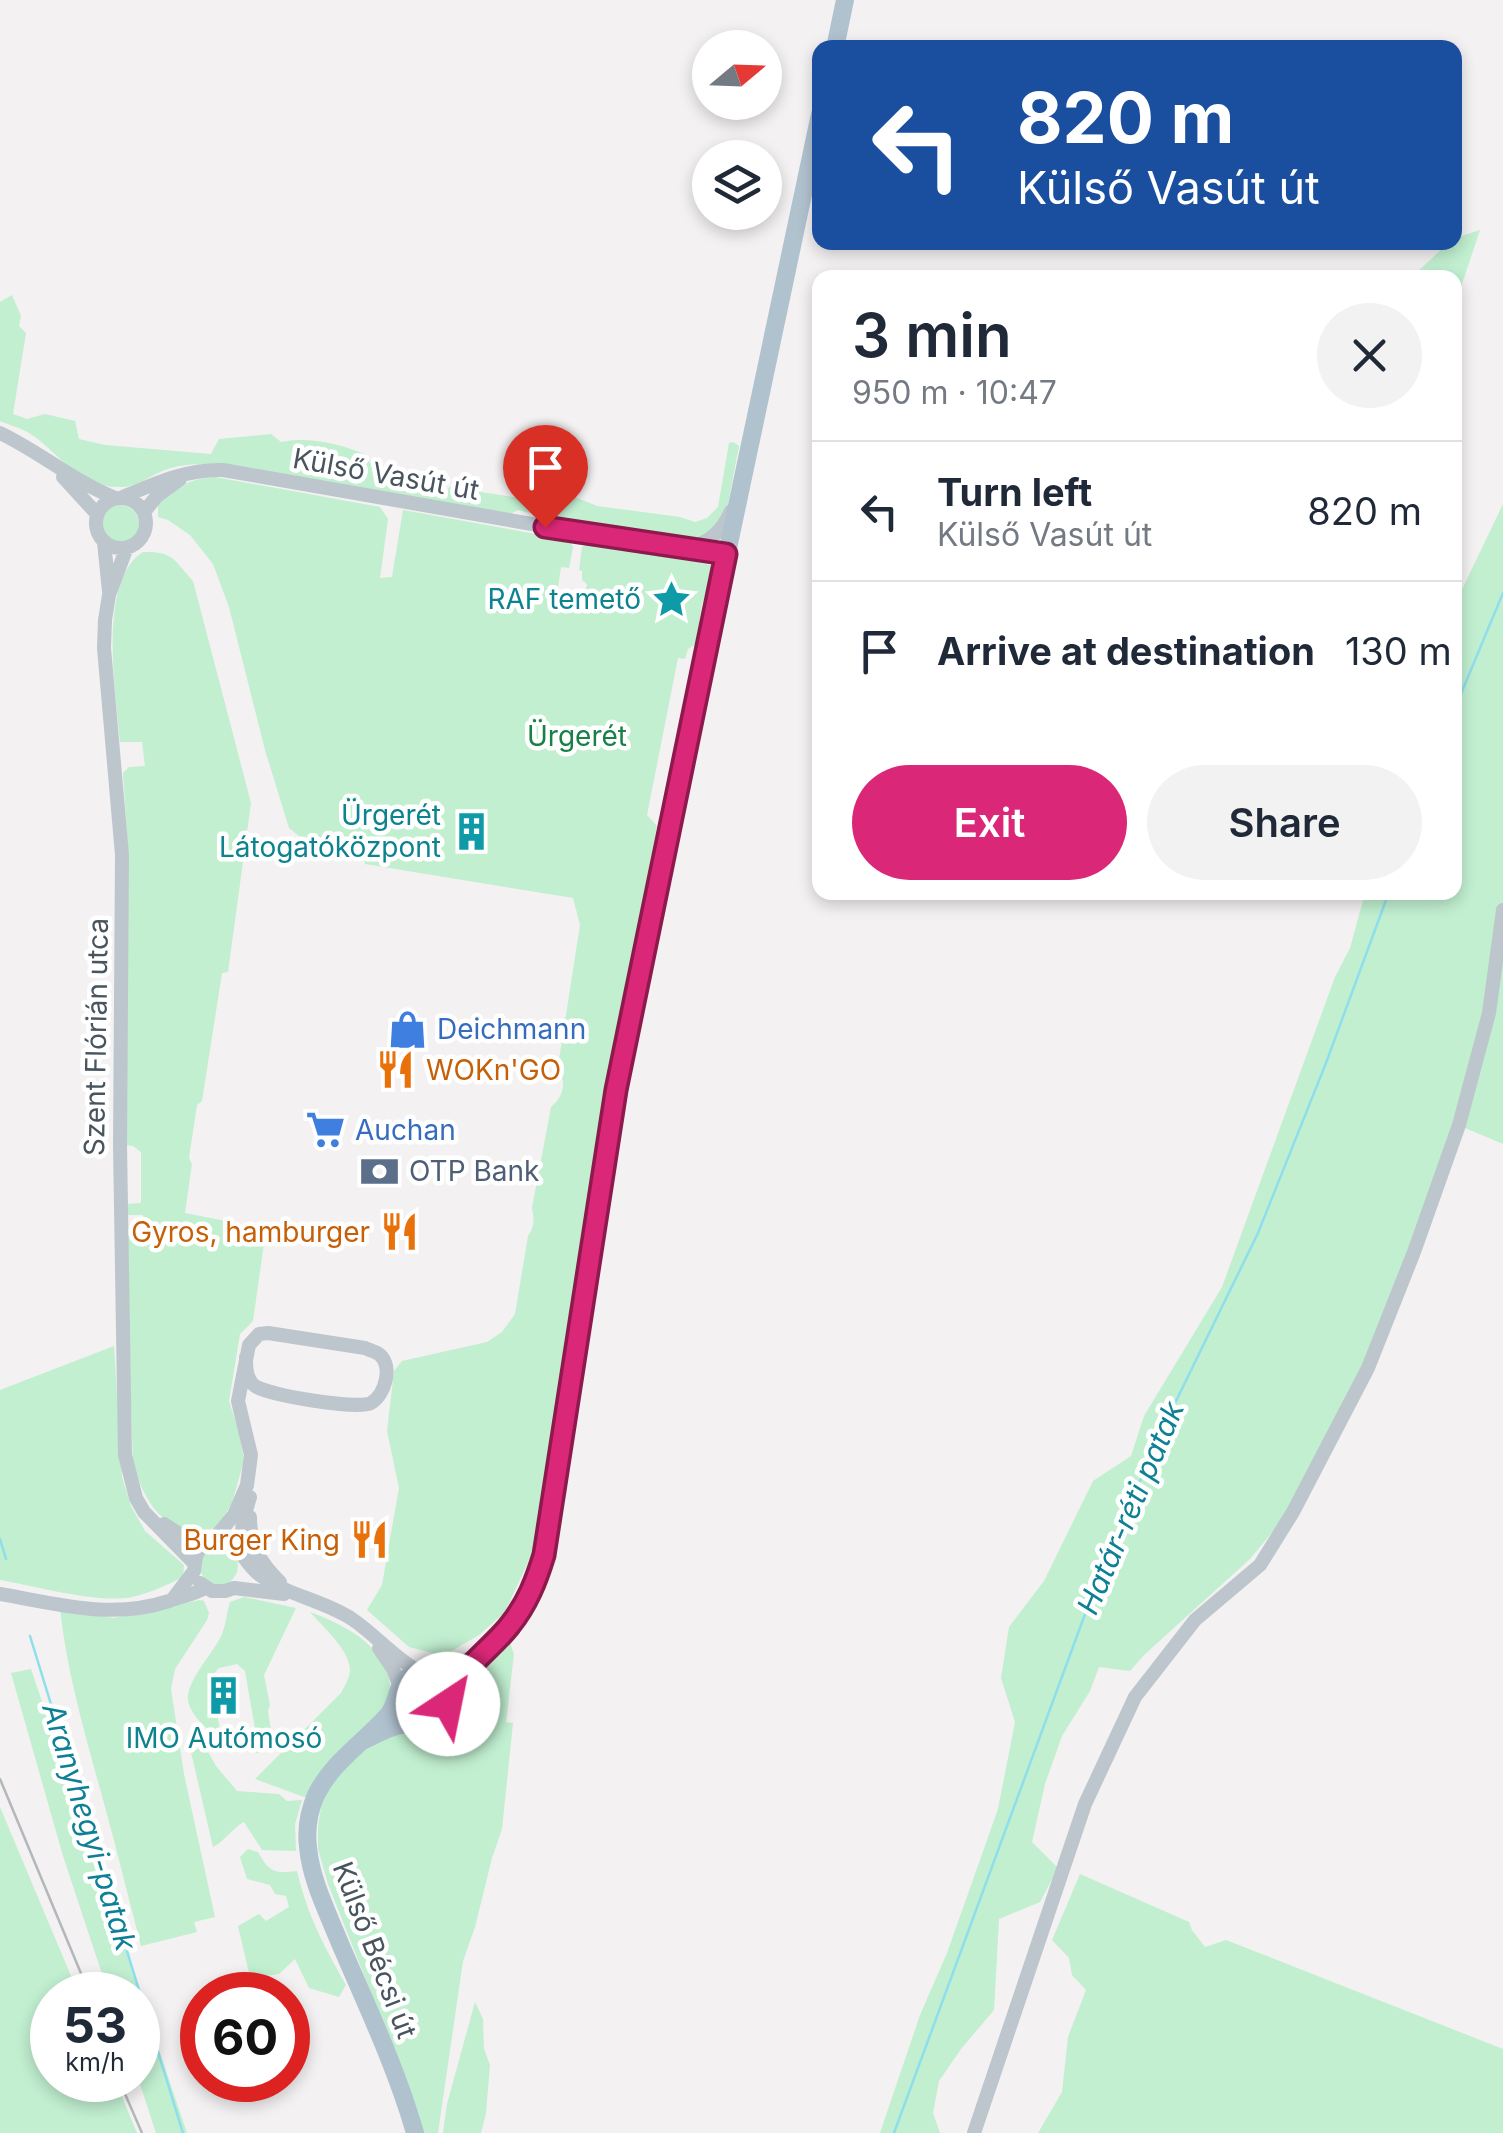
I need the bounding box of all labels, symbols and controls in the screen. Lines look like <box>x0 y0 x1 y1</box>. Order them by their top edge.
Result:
north arrow <box>692 30 782 120</box>
map controls <box>692 30 782 230</box>
text: 820 m <box>1017 75 1234 160</box>
icon: left <box>852 80 982 210</box>
button: layers <box>692 140 782 230</box>
text: Külső Vasút út <box>1017 160 1320 215</box>
text: 3 min <box>852 299 1012 371</box>
button: close <box>1317 303 1422 408</box>
text: 950 m · 10:47 <box>852 373 1057 412</box>
pin <box>503 425 588 528</box>
icon: arrive <box>518 440 573 495</box>
street label: Külső Vasút út <box>290 441 482 507</box>
text: Turn left <box>937 469 1092 515</box>
icon: left <box>852 484 907 539</box>
text: 820 m <box>1307 488 1422 534</box>
text: Külső Vasút út <box>937 515 1152 554</box>
place icon: RAF temető <box>650 578 692 620</box>
place label: RAF temető <box>488 582 641 616</box>
icon: arrive <box>852 624 907 679</box>
text: Arrive at destination <box>937 628 1315 674</box>
text: 130 m <box>1345 628 1452 674</box>
park label: Ürgerét <box>527 719 627 753</box>
button: Exit <box>852 765 1127 880</box>
button: Share <box>1147 765 1422 880</box>
place label: Ürgerét Látogatóközpont <box>219 798 441 864</box>
building icon: Ürgerét Látogatóközpont <box>450 810 492 852</box>
street label: Szent Flórián utca <box>77 918 115 1156</box>
shop icon: Deichmann <box>386 1008 428 1050</box>
place label: Deichmann <box>437 1012 586 1046</box>
restaurant icon: WOKn'GO <box>375 1049 417 1091</box>
place label: WOKn'GO <box>426 1053 561 1087</box>
supermarket icon: Auchan <box>304 1109 346 1151</box>
place label: Auchan <box>355 1113 456 1147</box>
bank icon: OTP Bank <box>358 1150 400 1192</box>
place label: OTP Bank <box>409 1154 539 1188</box>
restaurant icon: Gyros, hamburger <box>379 1211 421 1253</box>
place label: Gyros, hamburger <box>131 1215 370 1249</box>
water label: Határ-réti patak <box>1069 1395 1191 1620</box>
restaurant icon: Burger King <box>349 1519 391 1561</box>
place label: Burger King <box>183 1523 340 1557</box>
position arrow <box>396 1652 500 1756</box>
building icon: IMO Autómosó <box>203 1675 245 1717</box>
water label: Aranyhegyi-patak <box>35 1698 145 1955</box>
place label: IMO Autómosó <box>126 1721 322 1755</box>
street label: Külső Bécsi út <box>326 1857 424 2043</box>
speed limit sign: 60 <box>180 1972 310 2102</box>
text: 53 <box>63 1995 127 2055</box>
text: km/h <box>65 2047 125 2077</box>

